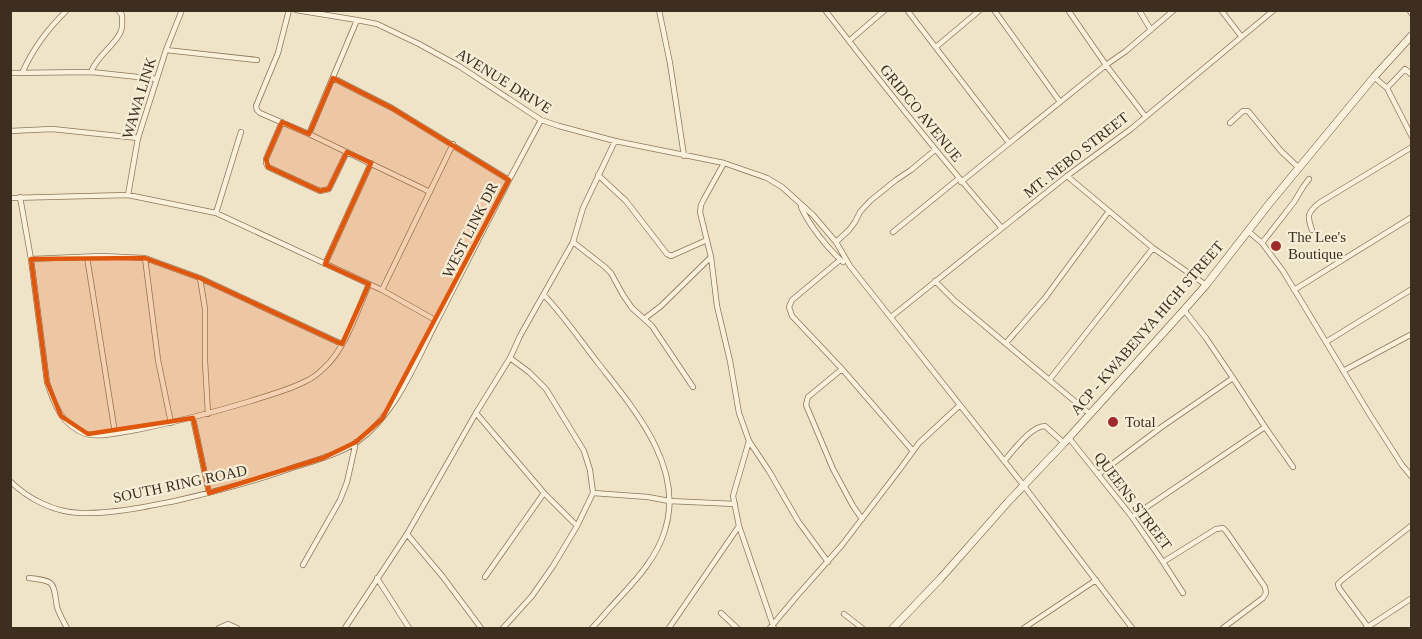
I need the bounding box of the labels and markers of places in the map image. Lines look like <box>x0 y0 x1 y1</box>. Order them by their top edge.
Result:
place label: The Lee's Boutique <box>1288 229 1346 262</box>
marker: The Lee's Boutique <box>1269 239 1283 253</box>
place label: Total <box>1125 414 1156 430</box>
marker: Total <box>1106 415 1120 429</box>

